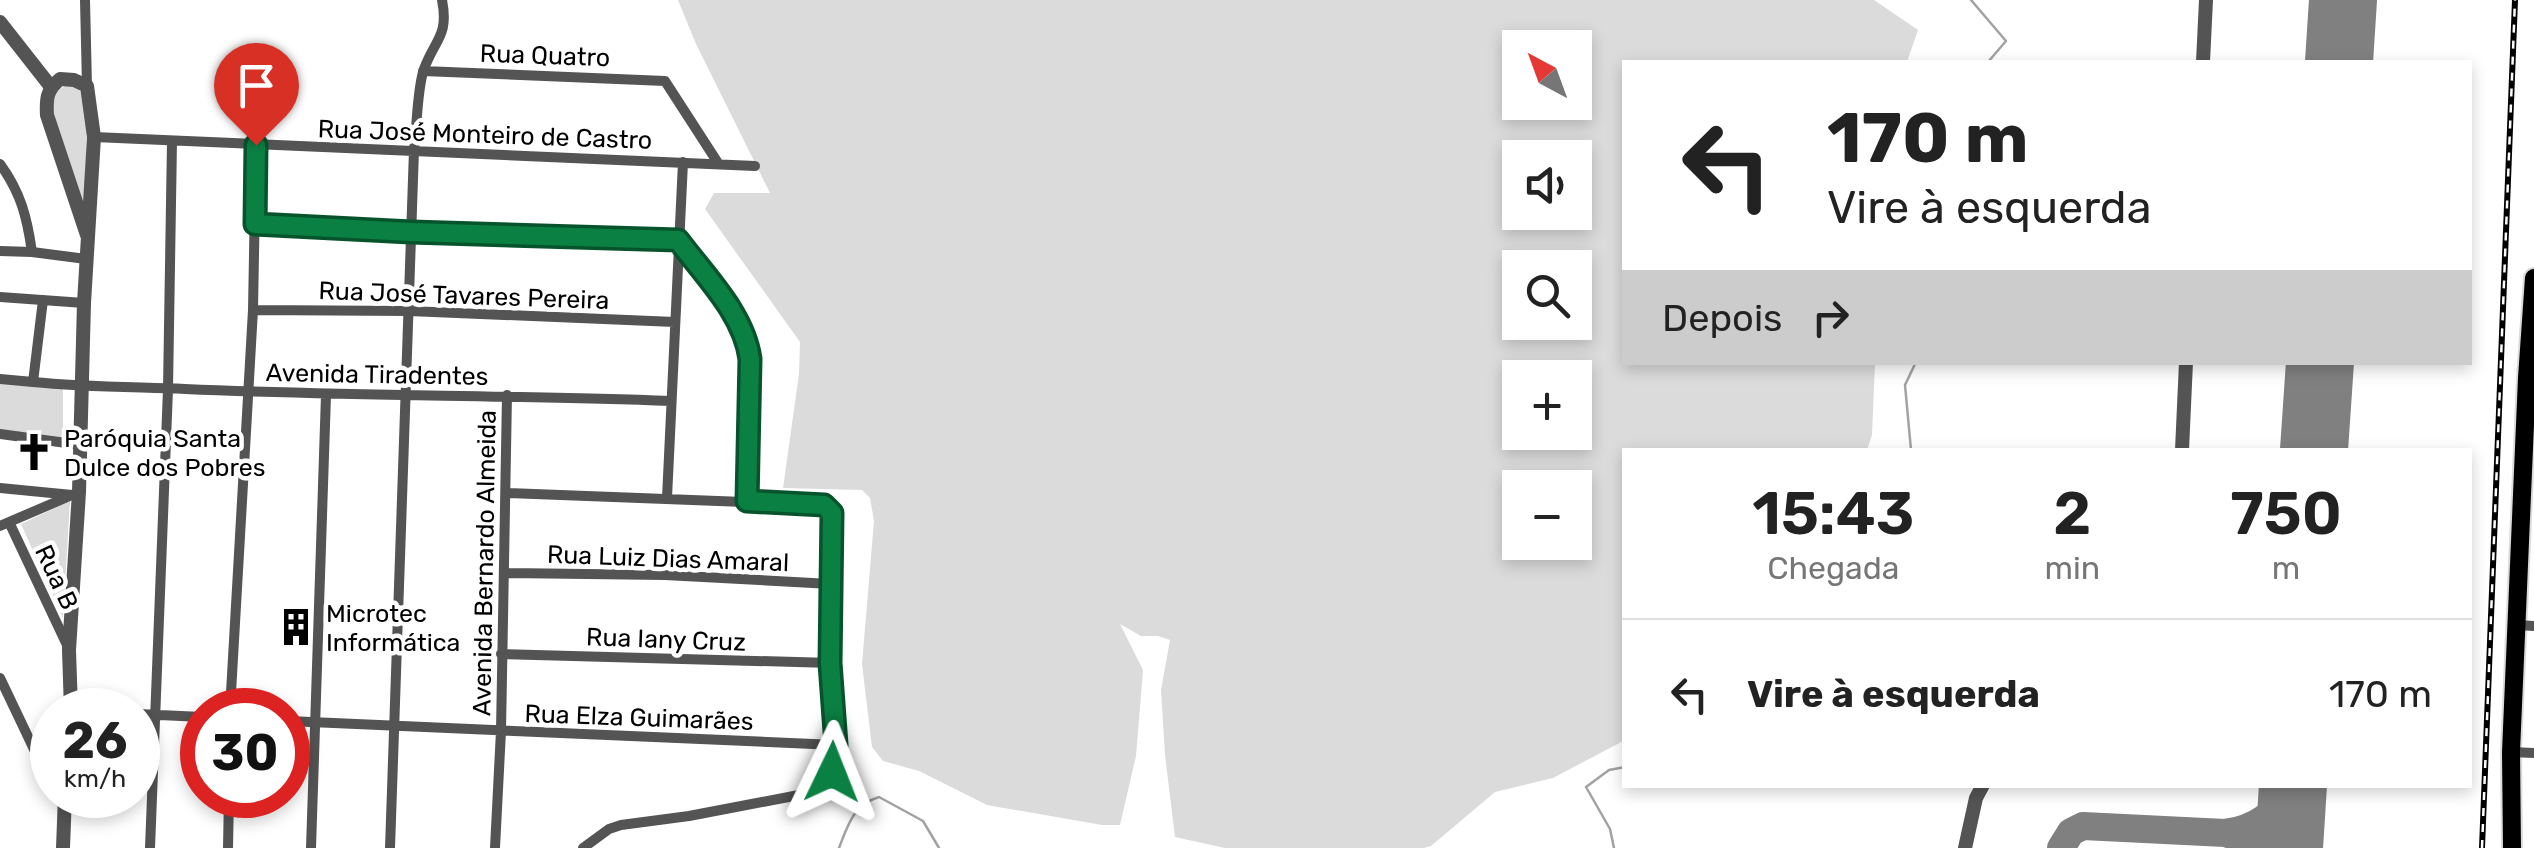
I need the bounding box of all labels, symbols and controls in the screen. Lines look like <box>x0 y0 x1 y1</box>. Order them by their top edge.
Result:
north arrow <box>1502 30 1592 120</box>
map controls <box>1502 30 1592 560</box>
street label: Rua Quatro <box>479 39 611 72</box>
pin <box>214 43 299 146</box>
icon: arrive <box>229 58 284 113</box>
text: 170 m <box>1827 97 2029 180</box>
icon: left <box>1662 100 1792 230</box>
street label: Rua José Monteiro de Castro <box>317 114 653 155</box>
button: sound <box>1502 140 1592 230</box>
text: Vire à esquerda <box>1827 181 2151 234</box>
button: search <box>1502 250 1592 340</box>
street label: Rua José Tavares Pereira <box>318 276 610 315</box>
icon: right <box>1803 290 1858 345</box>
text: Depois <box>1662 295 1783 341</box>
street label: Avenida Tiradentes <box>265 358 489 391</box>
button: + <box>1502 360 1592 450</box>
street label: Avenida Bernardo Almeida <box>467 410 502 716</box>
place label: Paróquia Santa Dulce dos Pobres <box>64 424 266 482</box>
church icon: Paróquia Santa Dulce dos Pobres <box>13 431 55 473</box>
button: − <box>1502 470 1592 560</box>
text: 15:43 <box>1752 478 1914 549</box>
text: 2 <box>2053 478 2091 549</box>
text: 750 <box>2230 478 2342 549</box>
street label: Rua B <box>29 540 84 614</box>
street label: Rua Luiz Dias Amaral <box>546 540 790 577</box>
text: Chegada <box>1767 549 1899 587</box>
text: min <box>2045 549 2100 587</box>
text: m <box>2272 549 2300 587</box>
place label: Microtec Informática <box>326 599 460 657</box>
building icon: Microtec Informática <box>275 606 317 648</box>
street label: Rua Iany Cruz <box>586 622 746 657</box>
icon: left <box>1662 667 1717 722</box>
text: Vire à esquerda <box>1747 671 2040 717</box>
text: 170 m <box>2329 671 2432 717</box>
speed limit sign: 30 <box>180 688 310 818</box>
street label: Rua Elza Guimarães <box>524 699 754 736</box>
text: 26 <box>62 711 128 771</box>
position arrow <box>780 720 884 824</box>
text: km/h <box>64 764 126 793</box>

